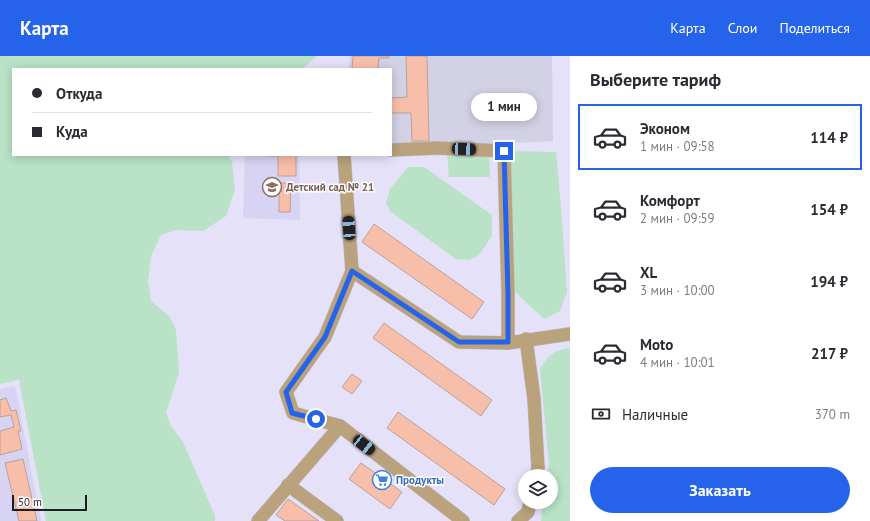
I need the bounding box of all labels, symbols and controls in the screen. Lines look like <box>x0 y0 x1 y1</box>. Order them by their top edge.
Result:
text: Карта <box>20 16 69 40</box>
text: Карта <box>670 19 706 37</box>
text: Слои <box>728 19 757 37</box>
text: Поделиться <box>779 19 850 37</box>
text: Выберите тариф <box>590 68 721 91</box>
text: Откуда <box>56 84 102 103</box>
callout: 1 мин <box>471 93 537 121</box>
text: 1 мин <box>487 98 521 115</box>
icon: car <box>592 119 628 155</box>
text: Эконом <box>640 119 690 138</box>
text: Куда <box>56 122 88 141</box>
text: 114 ₽ <box>810 128 848 147</box>
text: 1 мин · 09:58 <box>640 138 715 155</box>
route end <box>495 142 513 160</box>
car <box>452 143 476 155</box>
school or university icon: Детский сад № 21 <box>261 176 283 198</box>
place label: Детский сад № 21 <box>286 180 374 194</box>
icon: car <box>592 191 628 227</box>
text: Комфорт <box>640 191 700 210</box>
text: 154 ₽ <box>810 200 848 219</box>
text: 2 мин · 09:59 <box>640 210 715 227</box>
car <box>342 216 356 240</box>
icon: car <box>592 263 628 299</box>
text: XL <box>640 263 657 282</box>
text: 194 ₽ <box>810 272 848 291</box>
text: 3 мин · 10:00 <box>640 282 715 299</box>
icon: car <box>592 335 628 371</box>
text: Moto <box>640 335 673 354</box>
text: 217 ₽ <box>811 344 848 363</box>
text: 4 мин · 10:01 <box>640 354 715 371</box>
icon: cash <box>590 403 612 425</box>
text: Наличные <box>622 405 688 424</box>
text: 370 m <box>815 406 850 423</box>
route start <box>307 410 325 428</box>
car <box>351 433 377 457</box>
button: Заказать <box>590 467 850 513</box>
supermarket icon: Продукты <box>371 469 393 491</box>
map controls <box>518 469 558 509</box>
button: layers <box>518 469 558 509</box>
place label: Продукты <box>396 473 444 487</box>
scale bar <box>12 493 87 512</box>
text: 50 m <box>18 495 42 509</box>

